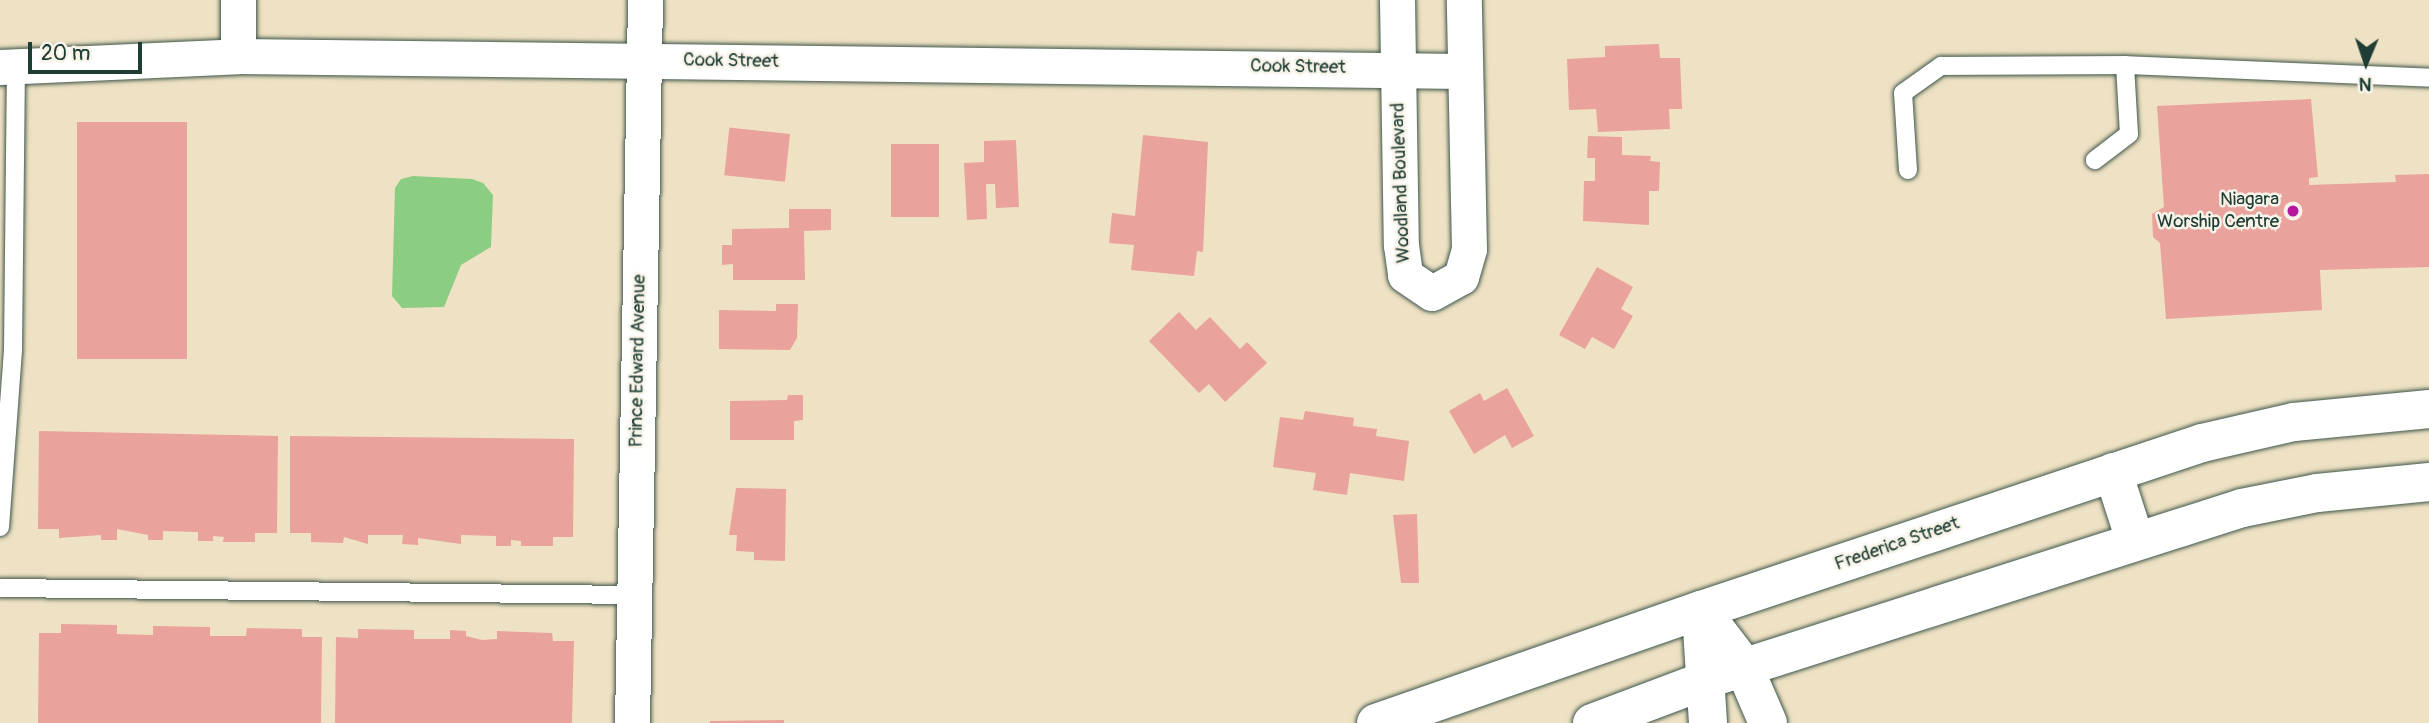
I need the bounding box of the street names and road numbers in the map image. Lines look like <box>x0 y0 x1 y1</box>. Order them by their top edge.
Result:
street label: Cook Street <box>683 49 779 73</box>
street label: Cook Street <box>1250 55 1346 79</box>
street label: Woodland Boulevard <box>1387 102 1415 264</box>
street label: Prince Edward Avenue <box>625 274 651 448</box>
street label: Frederica Street <box>1832 512 1962 576</box>

